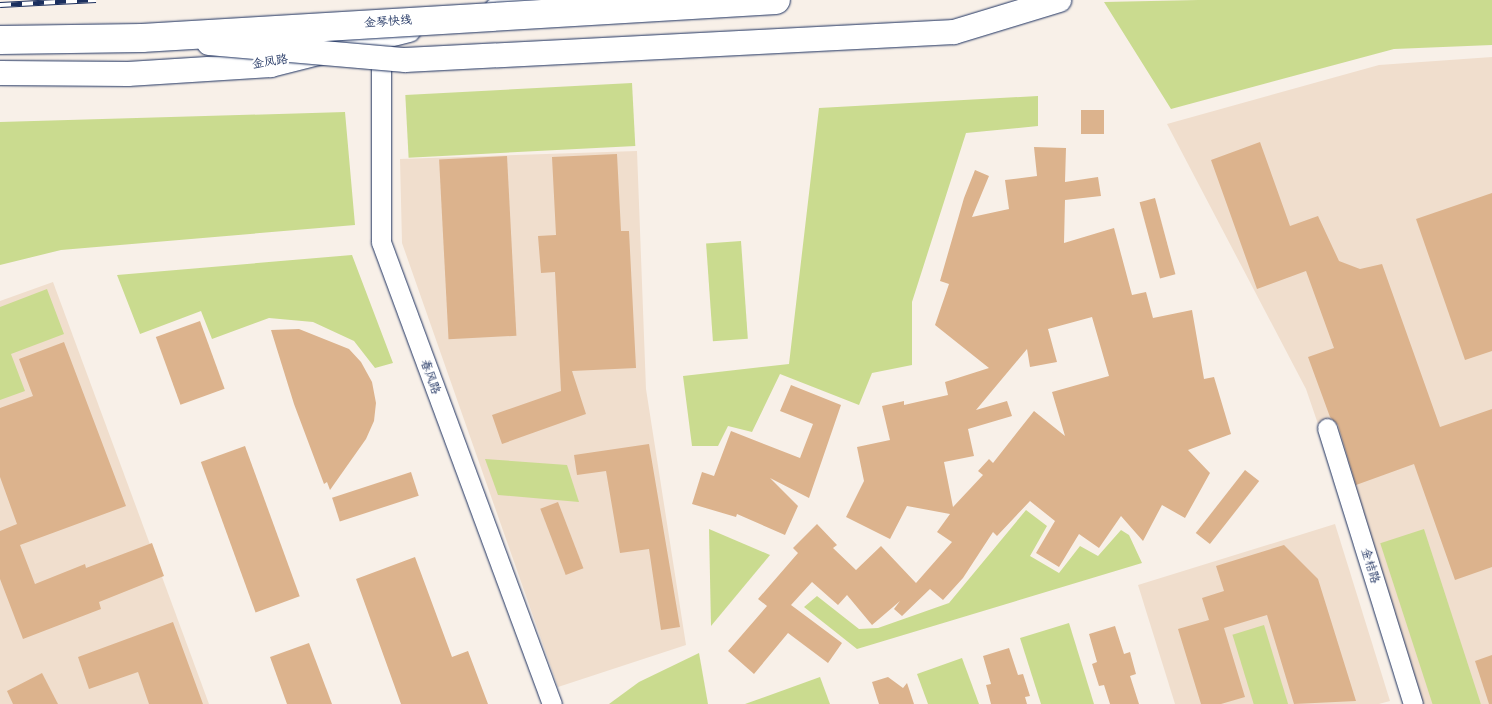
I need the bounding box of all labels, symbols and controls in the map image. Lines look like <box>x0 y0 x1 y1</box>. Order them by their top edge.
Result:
street label: 金琴快线 <box>364 13 412 31</box>
street label: 金凤路 <box>251 52 289 72</box>
street label: 春风路 <box>417 358 443 396</box>
street label: 金桔路 <box>1358 547 1382 585</box>

